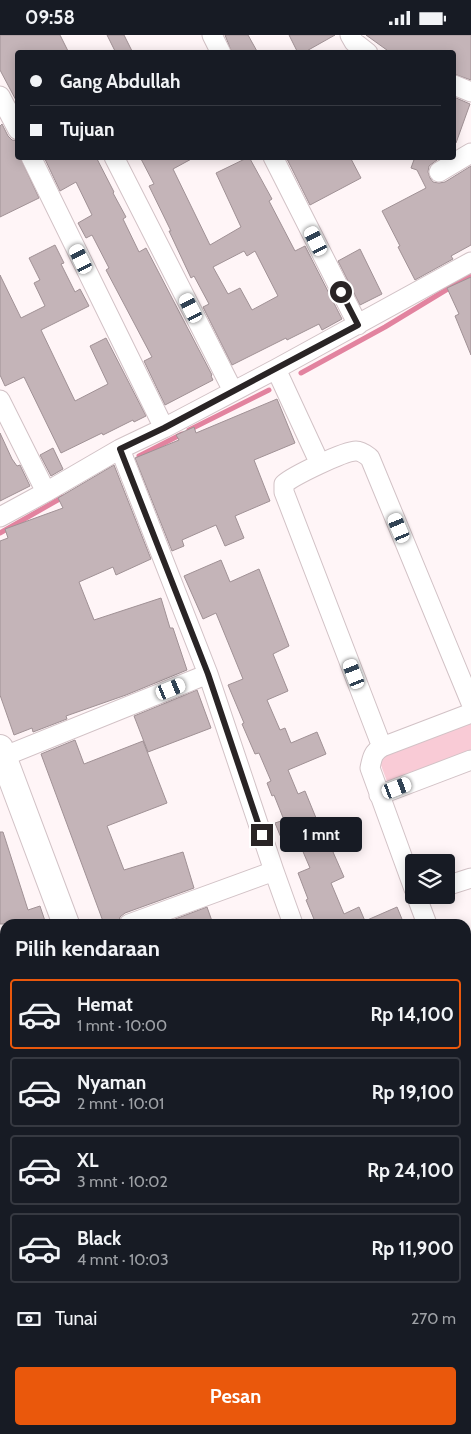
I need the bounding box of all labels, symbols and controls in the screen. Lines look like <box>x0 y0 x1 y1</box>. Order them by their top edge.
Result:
text: 09:58 <box>25 6 75 29</box>
text: Gang Abdullah <box>60 70 180 93</box>
text: Tujuan <box>60 118 114 141</box>
car <box>302 224 329 258</box>
car <box>67 242 94 276</box>
route start <box>330 281 352 303</box>
car <box>177 291 204 325</box>
car <box>386 511 411 545</box>
car <box>341 657 366 691</box>
car <box>154 676 187 702</box>
car <box>380 776 413 800</box>
callout: 1 mnt <box>280 817 362 853</box>
route end <box>251 824 273 846</box>
text: 1 mnt <box>302 825 340 844</box>
map controls <box>405 854 455 904</box>
button: layers <box>405 854 455 904</box>
text: Pilih kendaraan <box>15 935 160 962</box>
icon: car <box>17 992 62 1037</box>
text: Hemat <box>77 993 133 1016</box>
text: Rp 14,100 <box>370 1003 454 1026</box>
text: 1 mnt · 10:00 <box>77 1016 167 1035</box>
icon: car <box>17 1070 62 1115</box>
text: Nyaman <box>77 1071 146 1094</box>
text: Rp 19,100 <box>372 1081 454 1104</box>
text: 2 mnt · 10:01 <box>77 1094 164 1113</box>
icon: car <box>17 1148 62 1193</box>
text: XL <box>77 1149 98 1172</box>
text: Rp 24,100 <box>367 1159 454 1182</box>
text: 3 mnt · 10:02 <box>77 1172 168 1191</box>
icon: car <box>17 1226 62 1271</box>
text: Black <box>77 1227 121 1250</box>
text: Rp 11,900 <box>371 1237 454 1260</box>
text: 4 mnt · 10:03 <box>77 1250 169 1269</box>
icon: cash <box>15 1305 43 1333</box>
text: Tunai <box>55 1307 97 1330</box>
text: 270 m <box>411 1309 456 1328</box>
button: Pesan <box>15 1367 456 1425</box>

